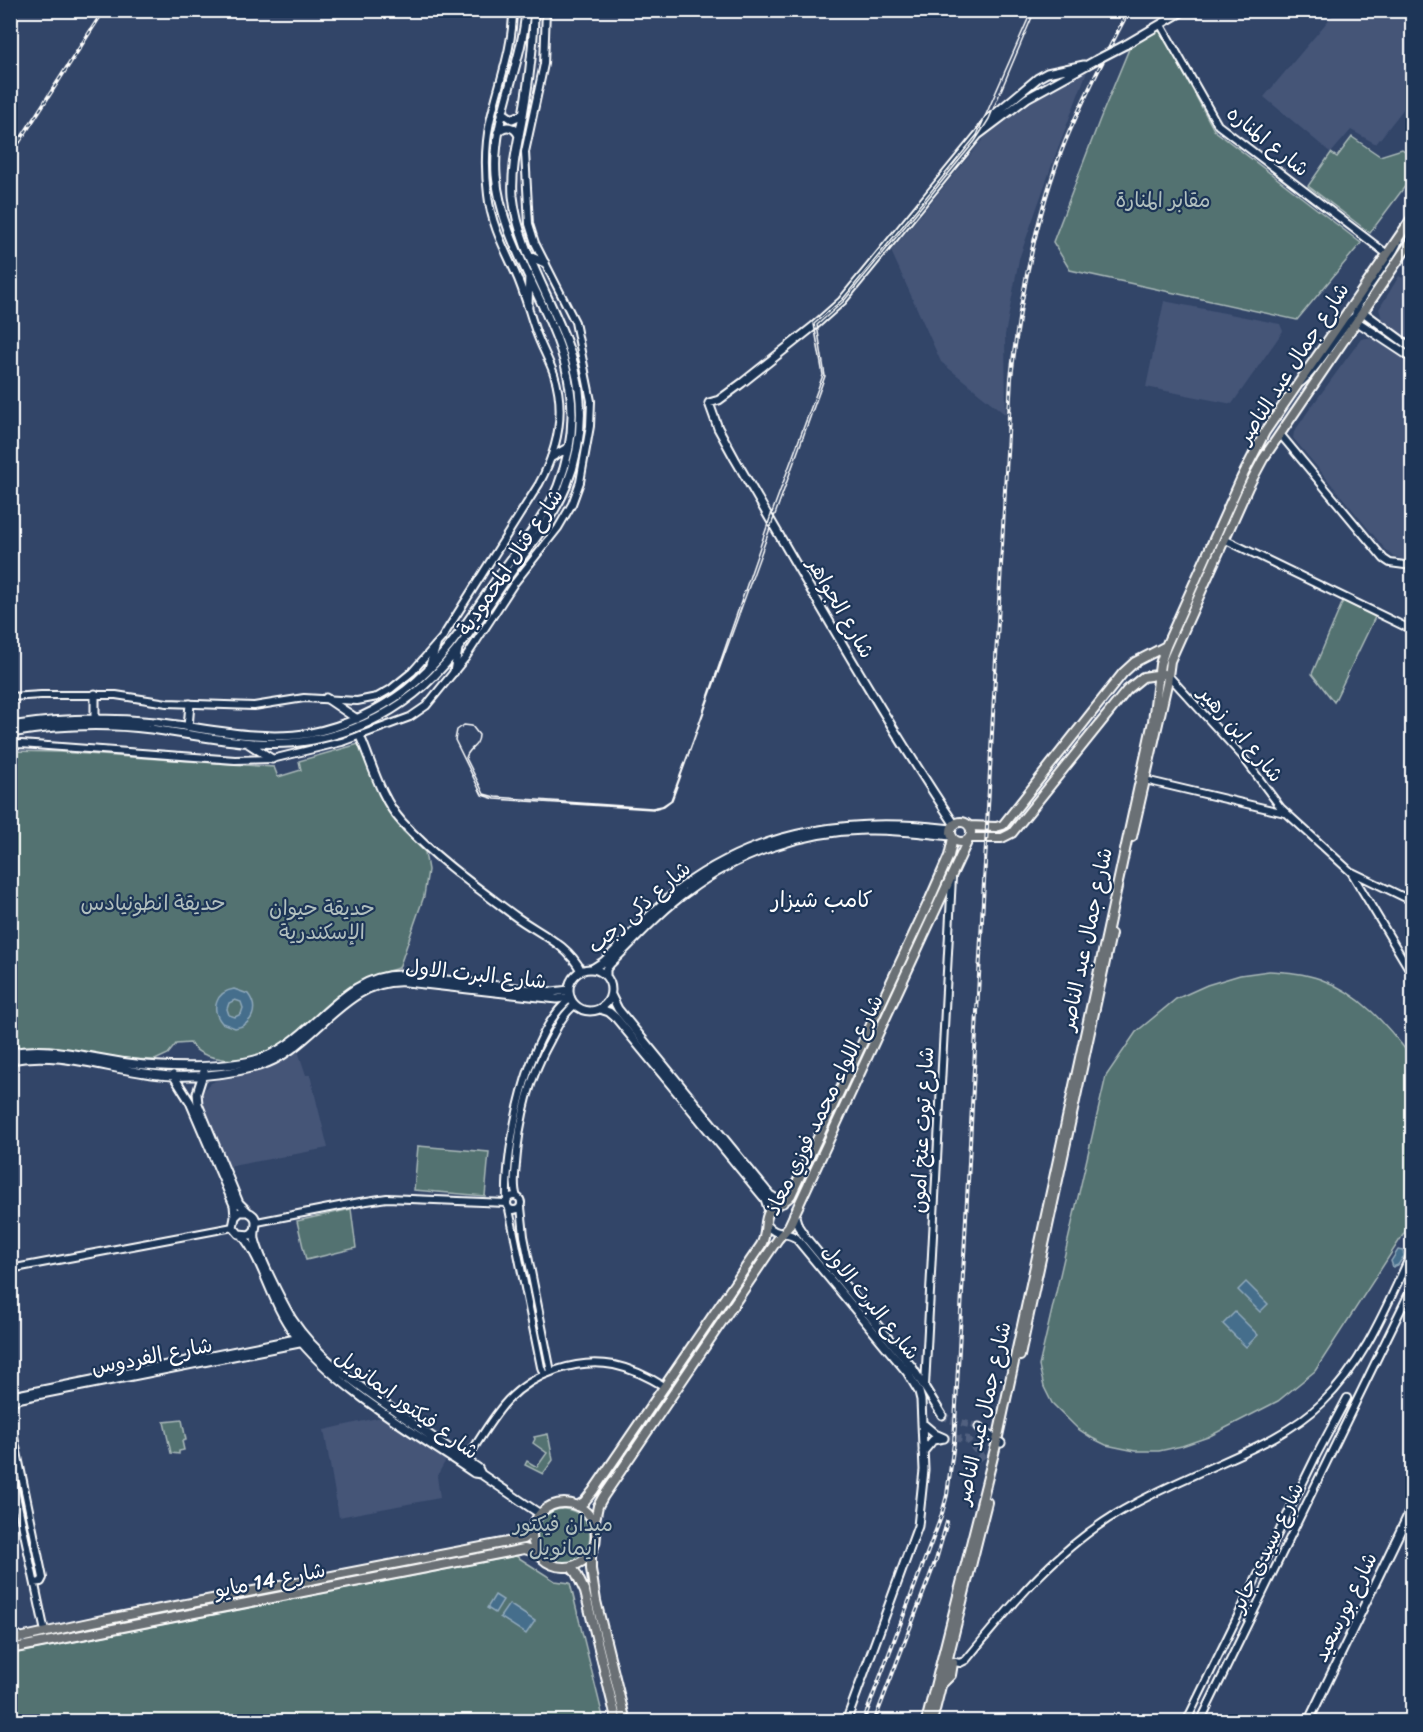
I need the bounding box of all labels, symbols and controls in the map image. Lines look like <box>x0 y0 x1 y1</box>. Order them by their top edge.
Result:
street label: شارع المناره <box>1218 95 1318 187</box>
park label: مقابر المنارة <box>1116 181 1210 219</box>
street label: شارع جمال عبد الناصر <box>1225 274 1360 453</box>
street label: شارع قنال المحمودية <box>446 480 574 644</box>
street label: شارع الجواهر <box>796 548 885 666</box>
street label: شارع ابن زهير <box>1187 675 1294 791</box>
street label: شارع جمال عبد الناصر <box>1048 844 1124 1036</box>
street label: شارع ذكى رجب <box>578 851 700 963</box>
district label: كامب شيزار <box>769 880 873 919</box>
park label: حديقة انطونيادس <box>80 884 226 922</box>
park label: حديقة حيوان الإسكندرية <box>269 889 375 951</box>
street label: شارع البرت الاول <box>404 948 548 1000</box>
street label: شارع اللواء محمد فوزي معاذ <box>754 988 894 1222</box>
street label: شارع توت عنخ امون <box>899 1046 945 1214</box>
street label: شارع البرت الاول <box>812 1235 930 1369</box>
street label: شارع جمال عبد الناصر <box>943 1318 1022 1510</box>
street label: شارع الفردوس <box>88 1326 216 1386</box>
street label: شارع فيكتور ايمانويل <box>326 1338 488 1470</box>
street label: شارع سيدى جابر <box>1218 1475 1315 1621</box>
park label: ميدان فيكتور ايمانويل <box>511 1505 613 1567</box>
street label: شارع بورسعيد <box>1302 1545 1388 1669</box>
street label: شارع 14 مايو <box>209 1551 329 1610</box>

